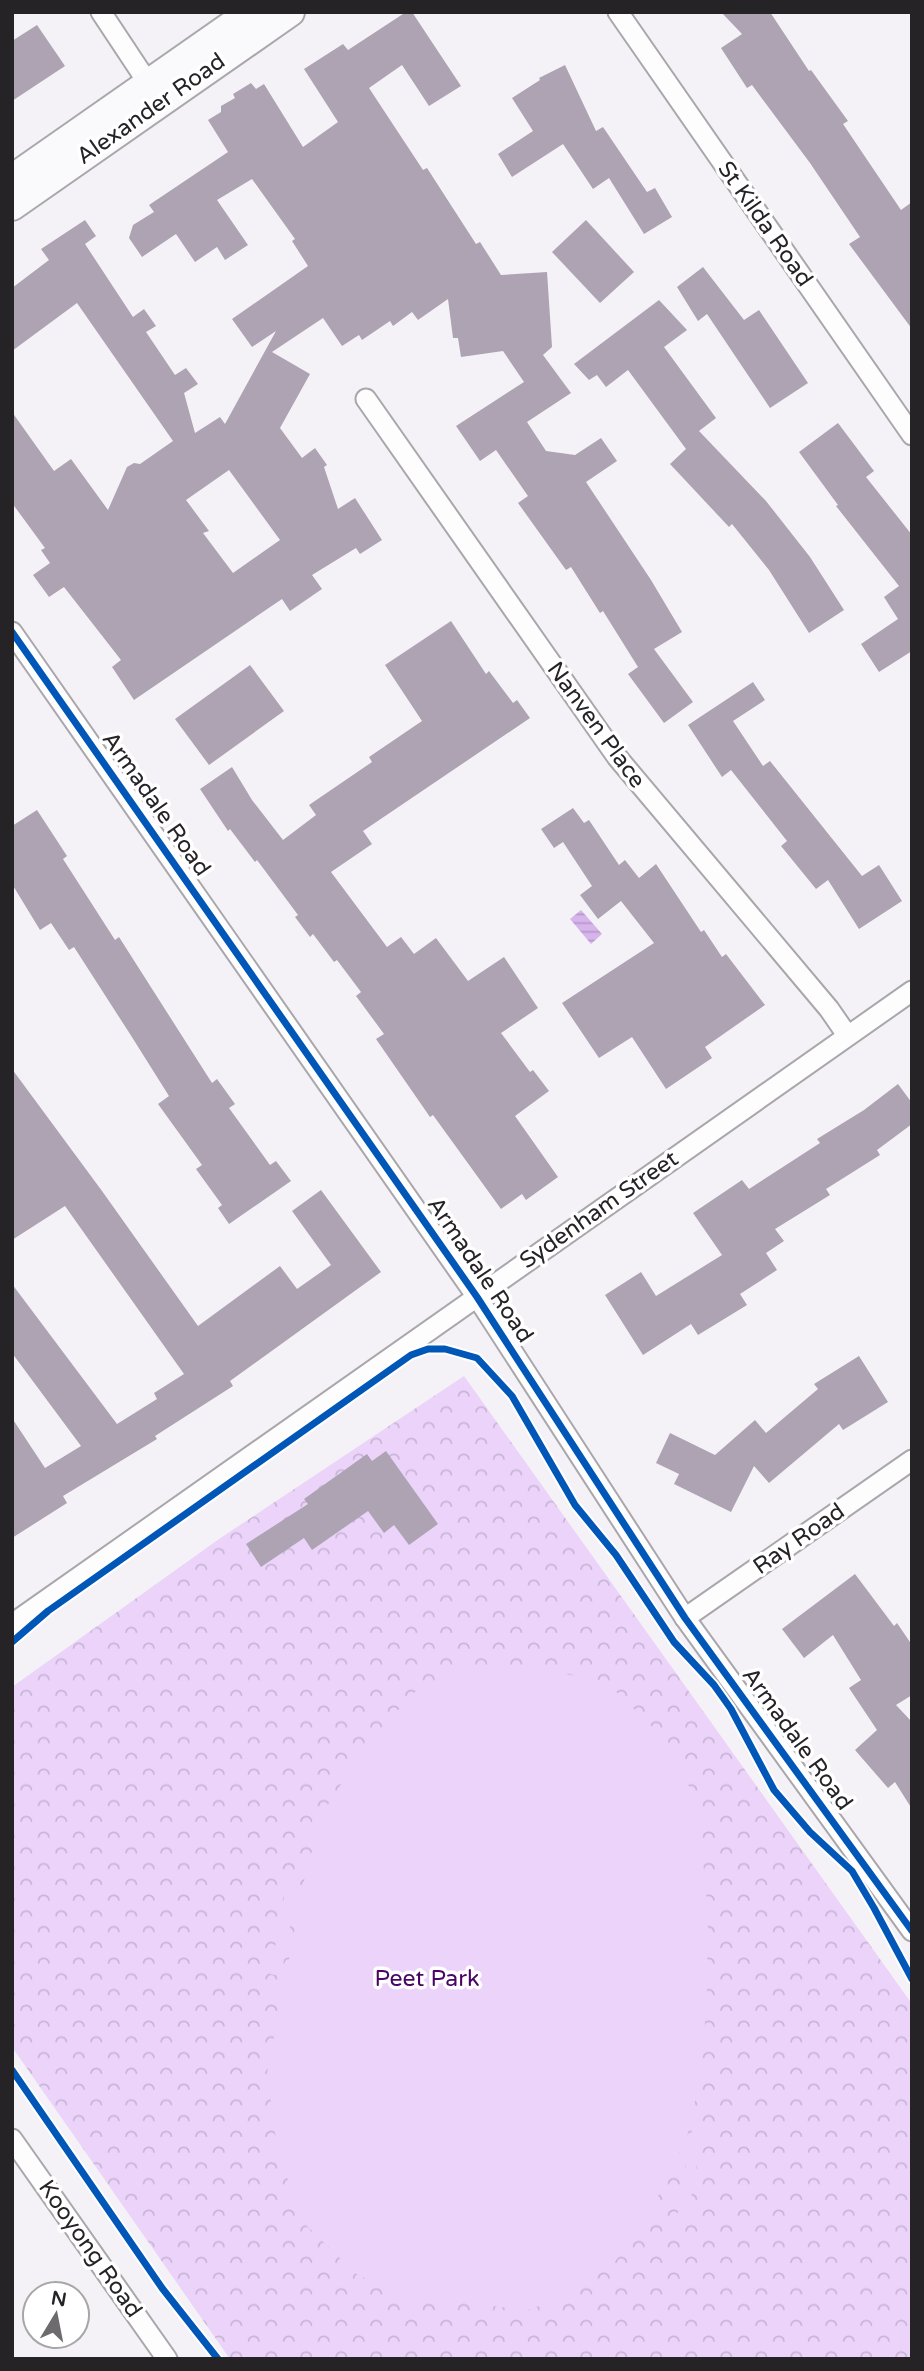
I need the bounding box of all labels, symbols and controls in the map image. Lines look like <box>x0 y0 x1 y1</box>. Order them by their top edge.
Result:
street label: Alexander Road <box>71 47 231 171</box>
street label: St Kilda Road <box>712 156 818 292</box>
street label: Nanven Place <box>541 656 651 794</box>
street label: Armadale Road <box>96 726 216 882</box>
street label: Sydenham Street <box>514 1145 684 1275</box>
street label: Armadale Road <box>421 1192 539 1348</box>
street label: Ray Road <box>748 1497 850 1581</box>
street label: Armadale Road <box>736 1662 858 1816</box>
park label: Peet Park <box>374 1965 480 1993</box>
street label: Kooyong Road <box>32 2175 148 2323</box>
north arrow <box>21 2280 91 2350</box>
text: N <box>49 2287 68 2311</box>

